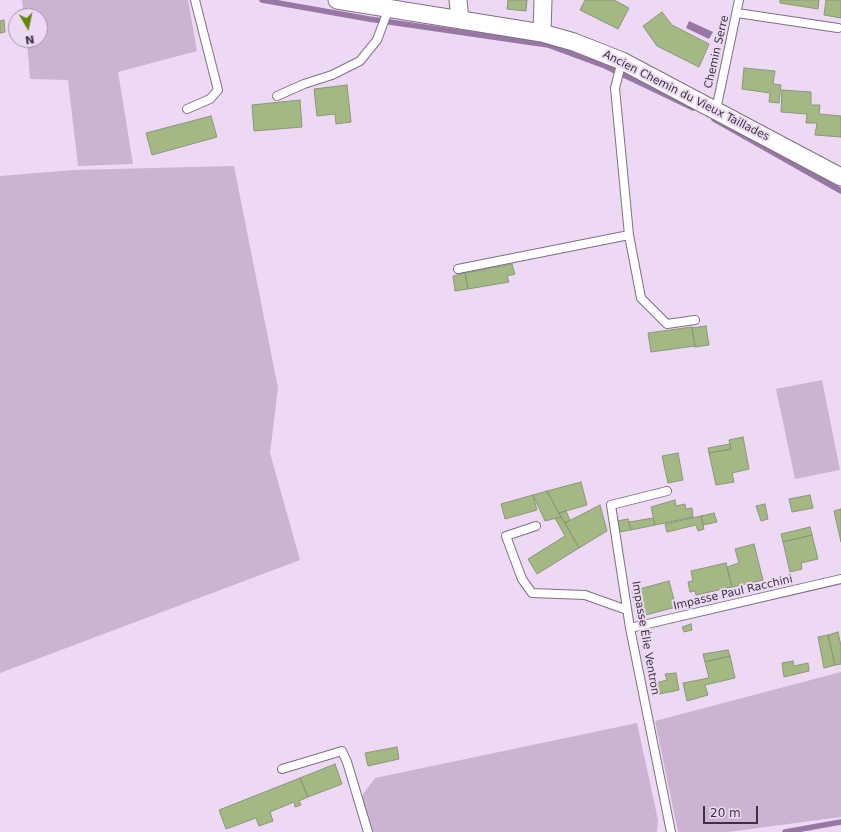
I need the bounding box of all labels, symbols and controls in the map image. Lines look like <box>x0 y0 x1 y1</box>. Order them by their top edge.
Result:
north arrow <box>8 8 48 48</box>
street label: Chemin Serre <box>702 14 732 90</box>
text: N <box>24 32 35 46</box>
street label: Ancien Chemin du Vieux Taillades <box>601 48 771 144</box>
street label: Impasse Paul Racchini <box>672 573 794 613</box>
street label: Impasse Élie Ventron <box>628 580 662 696</box>
scale bar <box>705 798 760 824</box>
text: 20 m <box>710 806 741 820</box>

